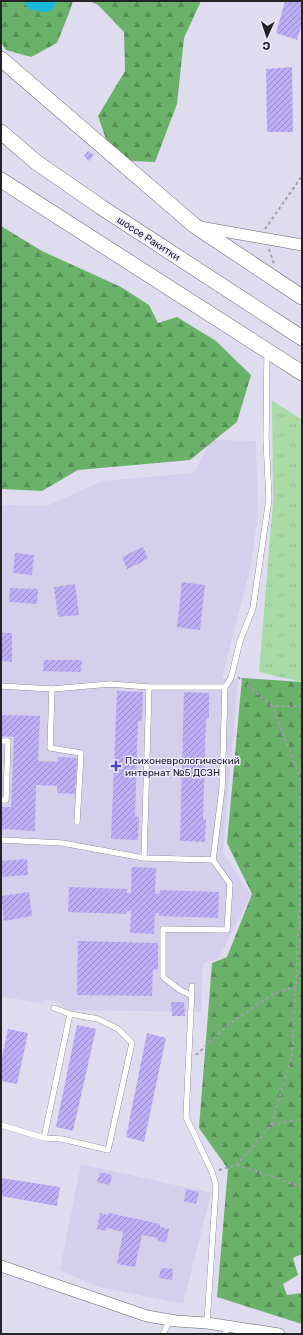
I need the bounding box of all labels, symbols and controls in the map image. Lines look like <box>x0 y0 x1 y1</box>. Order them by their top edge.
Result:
north arrow <box>247 16 287 56</box>
text: С <box>262 39 271 52</box>
street label: шоссе Ракитки <box>115 214 182 264</box>
place label: Психоневрологический интернат №5 ДСЗН <box>125 755 240 779</box>
marker: Психоневрологический интернат №5 ДСЗН <box>110 760 122 772</box>

